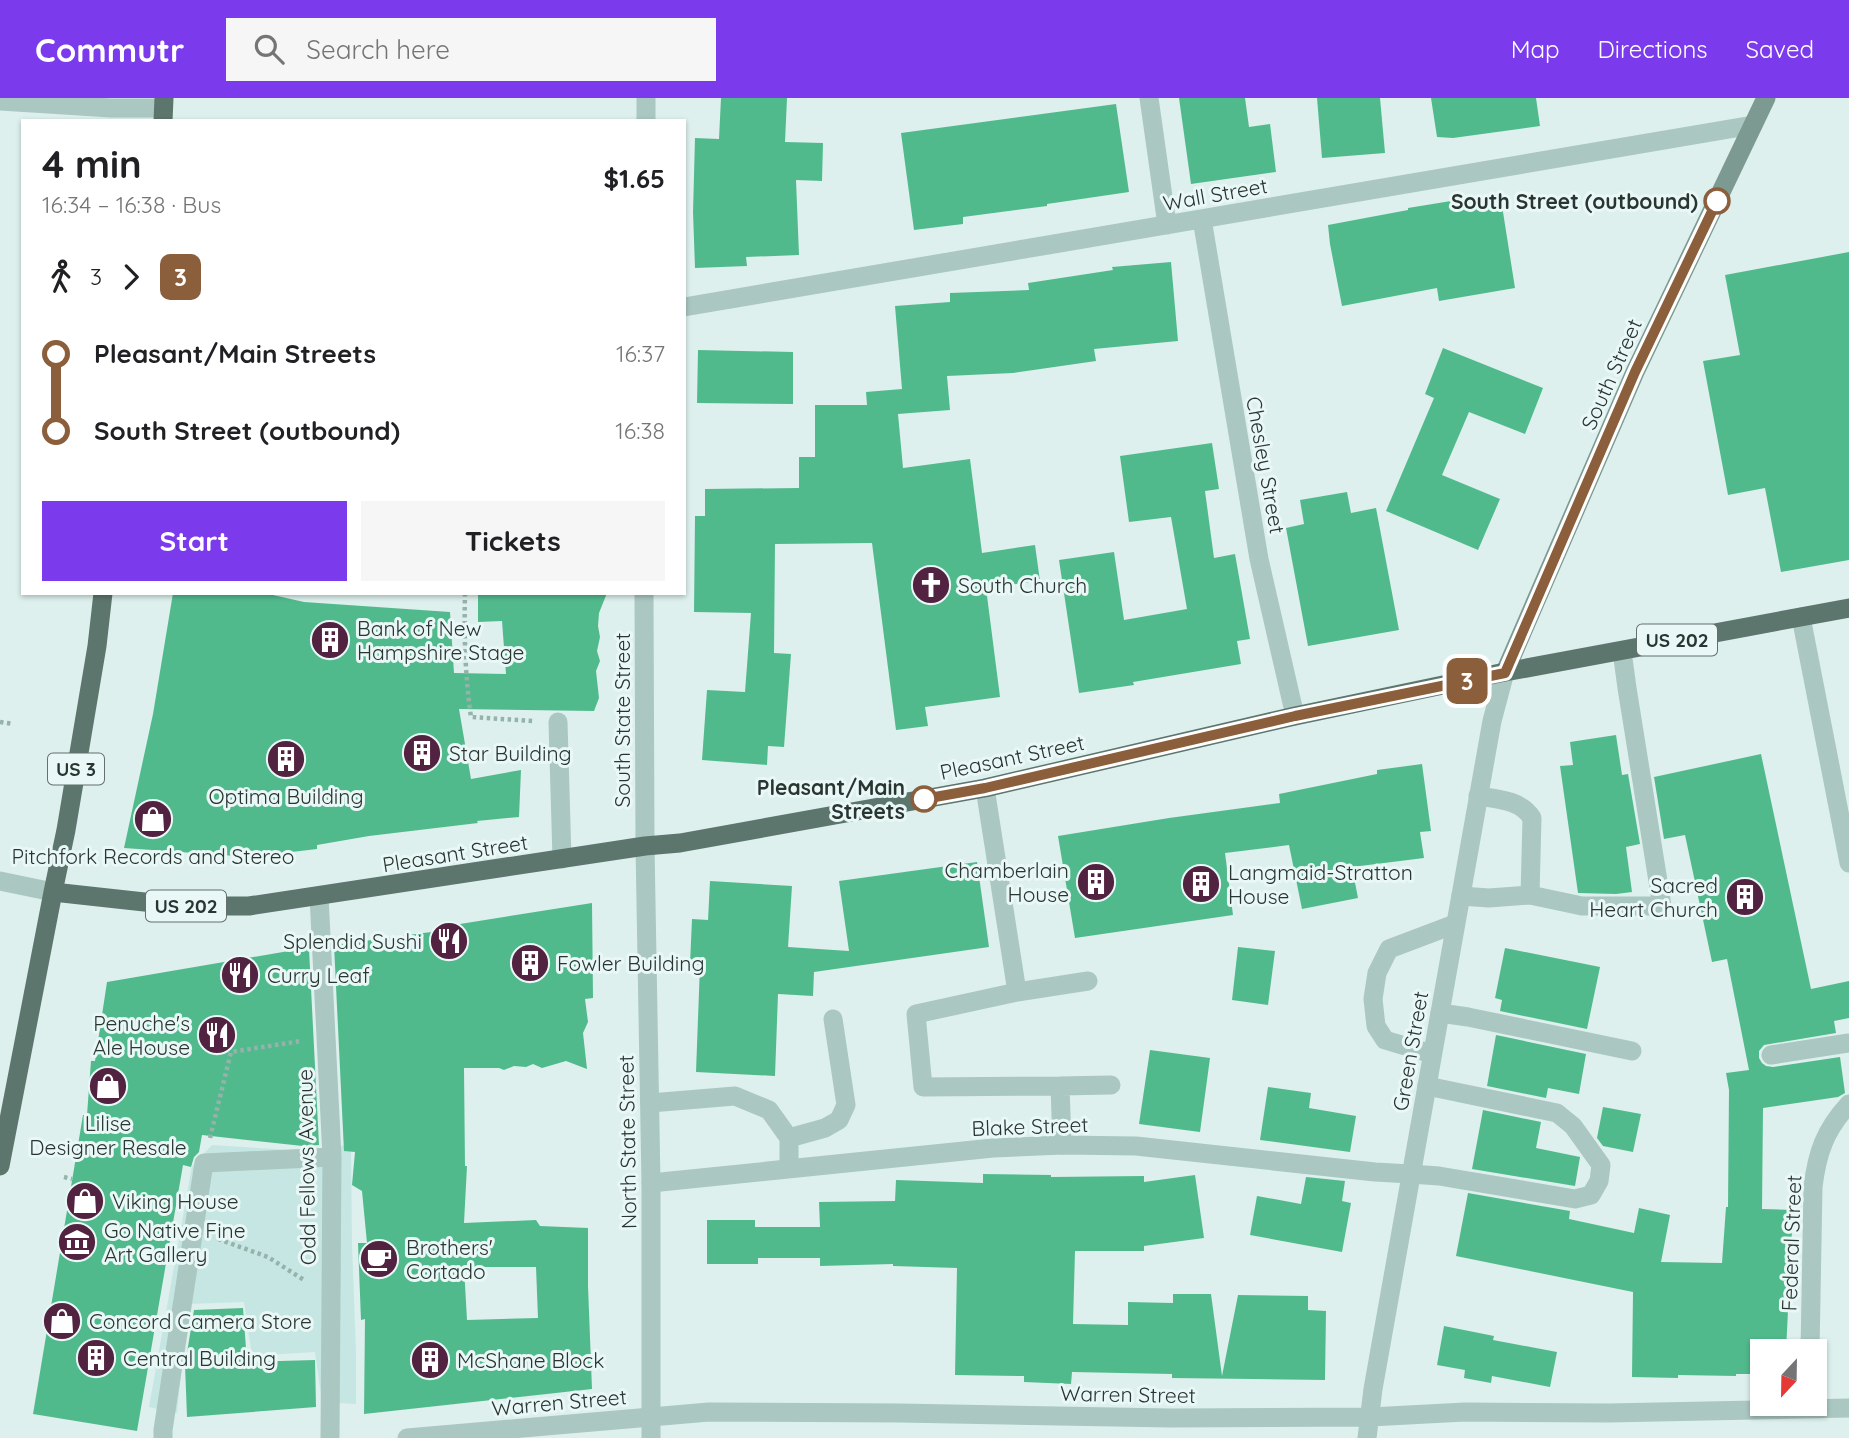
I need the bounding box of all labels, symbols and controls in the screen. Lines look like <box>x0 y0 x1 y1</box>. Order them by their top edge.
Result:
search box <box>226 18 716 81</box>
text: Commutr <box>35 29 184 70</box>
icon: search <box>250 30 288 68</box>
text: Search here <box>306 33 450 66</box>
text: Map <box>1511 34 1560 64</box>
text: Directions <box>1598 34 1708 64</box>
text: Saved <box>1746 34 1814 64</box>
text: 4 min <box>42 140 142 188</box>
text: $1.65 <box>604 162 665 195</box>
street label: Wall Street <box>1161 172 1269 216</box>
place label: South Street (outbound) <box>1451 188 1698 214</box>
marker: South Street (outbound) <box>1704 188 1730 214</box>
text: 16:34 – 16:38 · Bus <box>42 190 221 219</box>
icon: walk <box>42 258 80 296</box>
icon: forward <box>112 258 150 296</box>
text: 3 <box>90 262 102 291</box>
text: 3 <box>174 262 187 292</box>
street label: South Street <box>1575 315 1647 433</box>
text: Pleasant/Main Streets <box>94 337 376 370</box>
text: 16:37 <box>616 339 665 368</box>
street label: Chesley Street <box>1241 394 1291 536</box>
text: South Street (outbound) <box>94 414 400 447</box>
text: 16:38 <box>615 416 665 445</box>
button: Start <box>42 501 347 581</box>
button: Tickets <box>361 501 665 581</box>
church icon: South Church <box>910 564 952 606</box>
place label: South Church <box>958 572 1087 598</box>
place label: Bank of New Hampshire Stage <box>357 615 524 665</box>
building icon: Bank of New Hampshire Stage <box>309 619 351 661</box>
road number: US 202 <box>1637 624 1717 656</box>
street label: South State Street <box>609 633 635 807</box>
line badge: 3 <box>1444 658 1490 704</box>
text: 3 <box>1461 666 1473 696</box>
street label: Pleasant Street <box>937 729 1087 785</box>
building icon: Star Building <box>401 732 443 774</box>
building icon: Optima Building <box>265 738 307 780</box>
place label: Star Building <box>449 740 572 766</box>
road number: US 3 <box>48 754 104 784</box>
place label: Pleasant/Main Streets <box>757 774 905 824</box>
place label: Optima Building <box>208 783 364 809</box>
marker: Pleasant/Main Streets <box>911 786 937 812</box>
shop icon: Pitchfork Records and Stereo <box>132 798 174 840</box>
street label: Pleasant Street <box>380 829 530 877</box>
place label: Pitchfork Records and Stereo <box>12 843 294 869</box>
place label: Chamberlain House <box>945 857 1069 907</box>
place label: Langmaid-Stratton House <box>1228 859 1413 909</box>
building icon: Chamberlain House <box>1075 861 1117 903</box>
building icon: Langmaid-Stratton House <box>1180 863 1222 905</box>
place label: Sacred Heart Church <box>1589 872 1718 922</box>
building icon: Sacred Heart Church <box>1724 876 1766 918</box>
road number: US 202 <box>146 890 226 922</box>
restaurant icon: Splendid Sushi <box>428 920 470 962</box>
place label: Splendid Sushi <box>283 928 422 954</box>
building icon: Fowler Building <box>509 942 551 984</box>
place label: Fowler Building <box>557 950 705 976</box>
restaurant icon: Curry Leaf <box>219 954 261 996</box>
place label: Curry Leaf <box>267 962 370 988</box>
street label: Green Street <box>1387 989 1433 1113</box>
place label: Penuche's Ale House <box>93 1010 190 1060</box>
restaurant icon: Penuche's Ale House <box>196 1014 238 1056</box>
street label: North State Street <box>612 1055 642 1229</box>
shop icon: Lilise Designer Resale <box>87 1065 129 1107</box>
street label: Odd Fellows Avenue <box>291 1069 321 1265</box>
place label: Lilise Designer Resale <box>29 1110 187 1160</box>
street label: Blake Street <box>971 1111 1089 1141</box>
street label: Federal Street <box>1776 1174 1806 1312</box>
shop icon: Viking House <box>64 1180 106 1222</box>
place label: Viking House <box>112 1188 239 1214</box>
place label: Go Native Fine Art Gallery <box>104 1217 246 1267</box>
museum icon: Go Native Fine Art Gallery <box>56 1221 98 1263</box>
place label: Brothers' Cortado <box>406 1234 493 1284</box>
cafe icon: Brothers' Cortado <box>358 1238 400 1280</box>
shop icon: Concord Camera Store <box>41 1300 83 1342</box>
place label: Concord Camera Store <box>89 1308 312 1334</box>
building icon: Central Building <box>75 1337 117 1379</box>
building icon: McShane Block <box>409 1339 451 1381</box>
north arrow <box>1750 1339 1827 1416</box>
map controls <box>1750 1339 1827 1416</box>
place label: Central Building <box>123 1345 276 1371</box>
place label: McShane Block <box>457 1347 604 1373</box>
street label: Warren Street <box>1060 1380 1196 1408</box>
street label: Warren Street <box>490 1383 628 1421</box>

